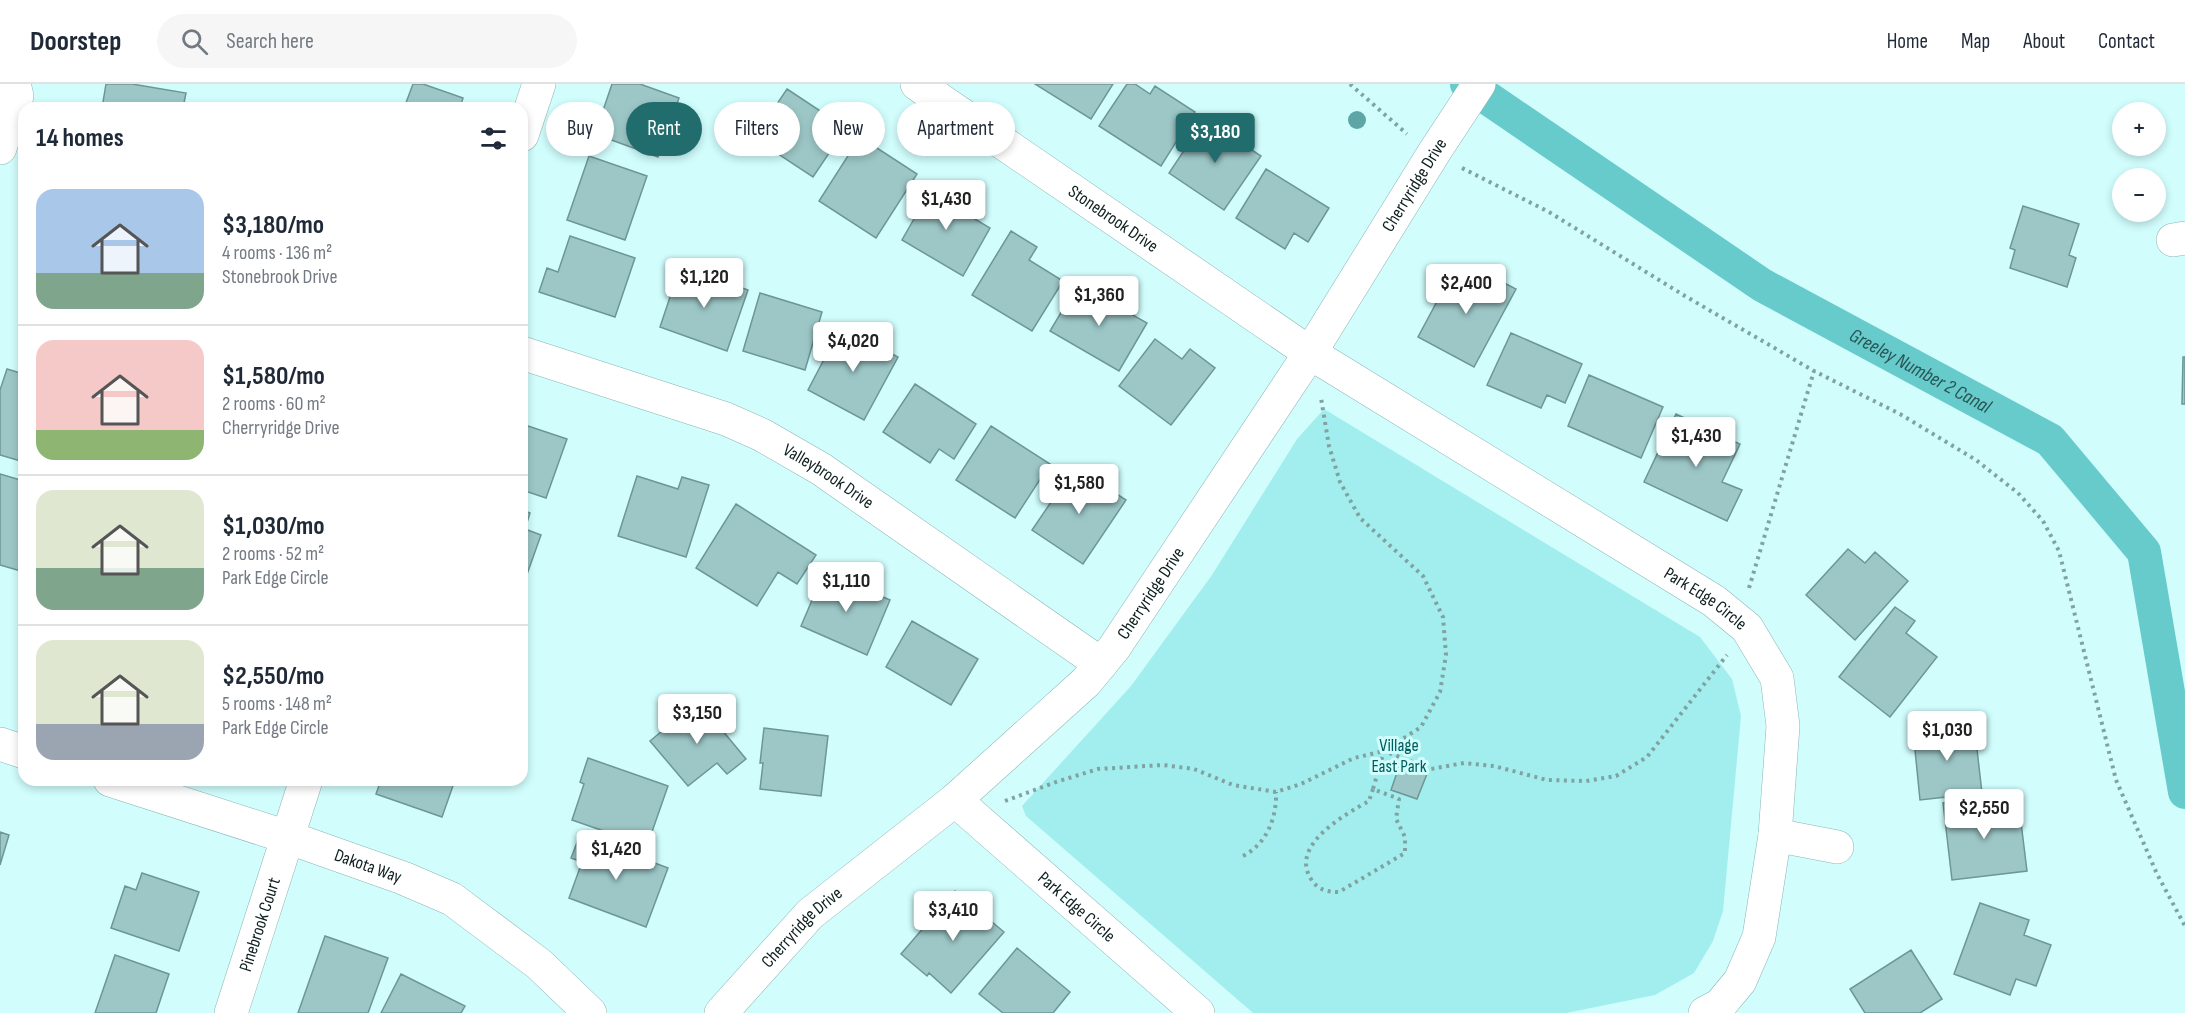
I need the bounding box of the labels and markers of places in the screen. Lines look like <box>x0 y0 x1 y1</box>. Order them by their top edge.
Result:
pin: $3,180 <box>1166 113 1264 164</box>
pin: $1,430 <box>897 180 995 231</box>
pin: $1,120 <box>655 258 753 309</box>
pin: $2,400 <box>1417 264 1515 315</box>
pin: $1,360 <box>1050 276 1148 327</box>
pin: $4,020 <box>804 322 902 373</box>
pin: $1,430 <box>1647 417 1745 468</box>
pin: $1,580 <box>1030 464 1128 515</box>
pin: $1,110 <box>797 562 895 613</box>
pin: $3,150 <box>648 694 746 745</box>
pin: $1,030 <box>1898 711 1996 762</box>
pin: $2,550 <box>1935 789 2033 840</box>
pin: $1,420 <box>567 830 665 881</box>
pin: $3,410 <box>904 891 1002 942</box>

